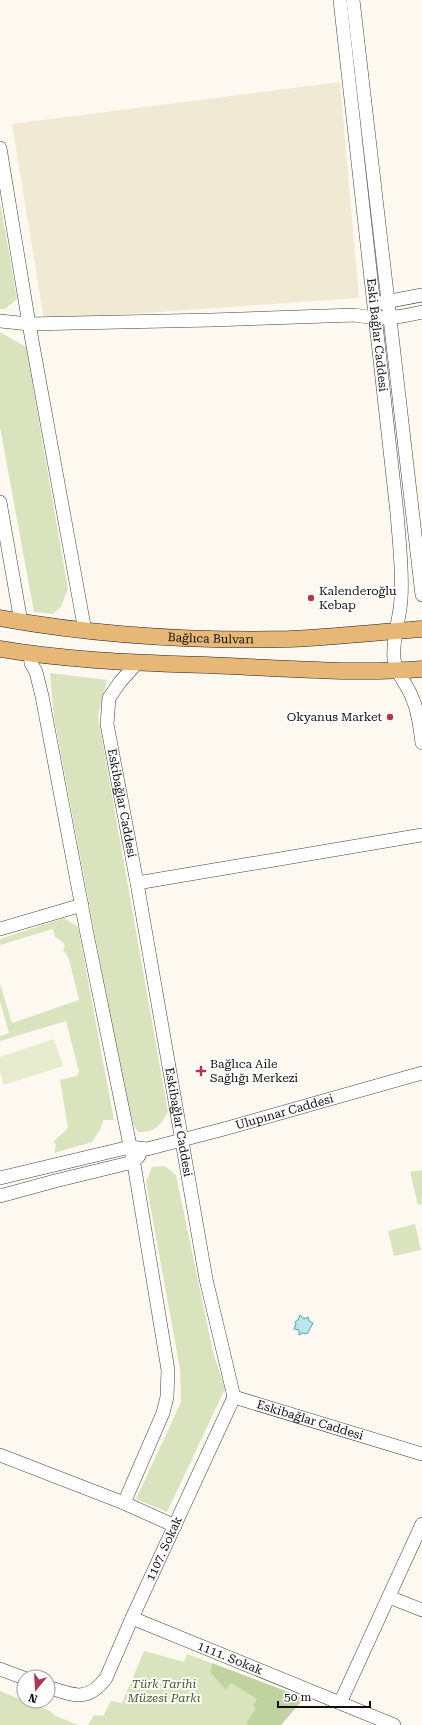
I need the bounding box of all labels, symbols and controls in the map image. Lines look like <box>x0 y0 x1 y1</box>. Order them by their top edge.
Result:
street label: Eski Bağlar Caddesi <box>364 277 390 393</box>
place label: Kalenderoğlu Kebap <box>319 584 397 612</box>
marker: Kalenderoğlu Kebap <box>306 593 316 603</box>
street label: Bağlıca Bulvarı <box>167 630 254 646</box>
place label: Okyanus Market <box>287 710 383 724</box>
marker: Okyanus Market <box>385 712 395 722</box>
street label: Eskibağlar Caddesi <box>105 748 139 859</box>
place label: Bağlıca Aile Sağlığı Merkezi <box>210 1057 298 1085</box>
marker: Bağlıca Aile Sağlığı Merkezi <box>195 1065 207 1077</box>
street label: Eskibağlar Caddesi <box>162 1066 195 1178</box>
street label: Ulupınar Caddesi <box>234 1091 335 1132</box>
street label: Eskibağlar Caddesi <box>255 1397 365 1443</box>
street label: 1107. Sokak <box>143 1514 185 1583</box>
street label: 1111. Sokak <box>195 1638 265 1678</box>
north arrow <box>16 1669 56 1709</box>
park label: Türk Tarihi Müzesi Parkı <box>127 1677 201 1705</box>
scale bar <box>278 1683 370 1709</box>
text: N <box>27 1690 39 1706</box>
text: 50 m <box>284 1690 311 1704</box>

